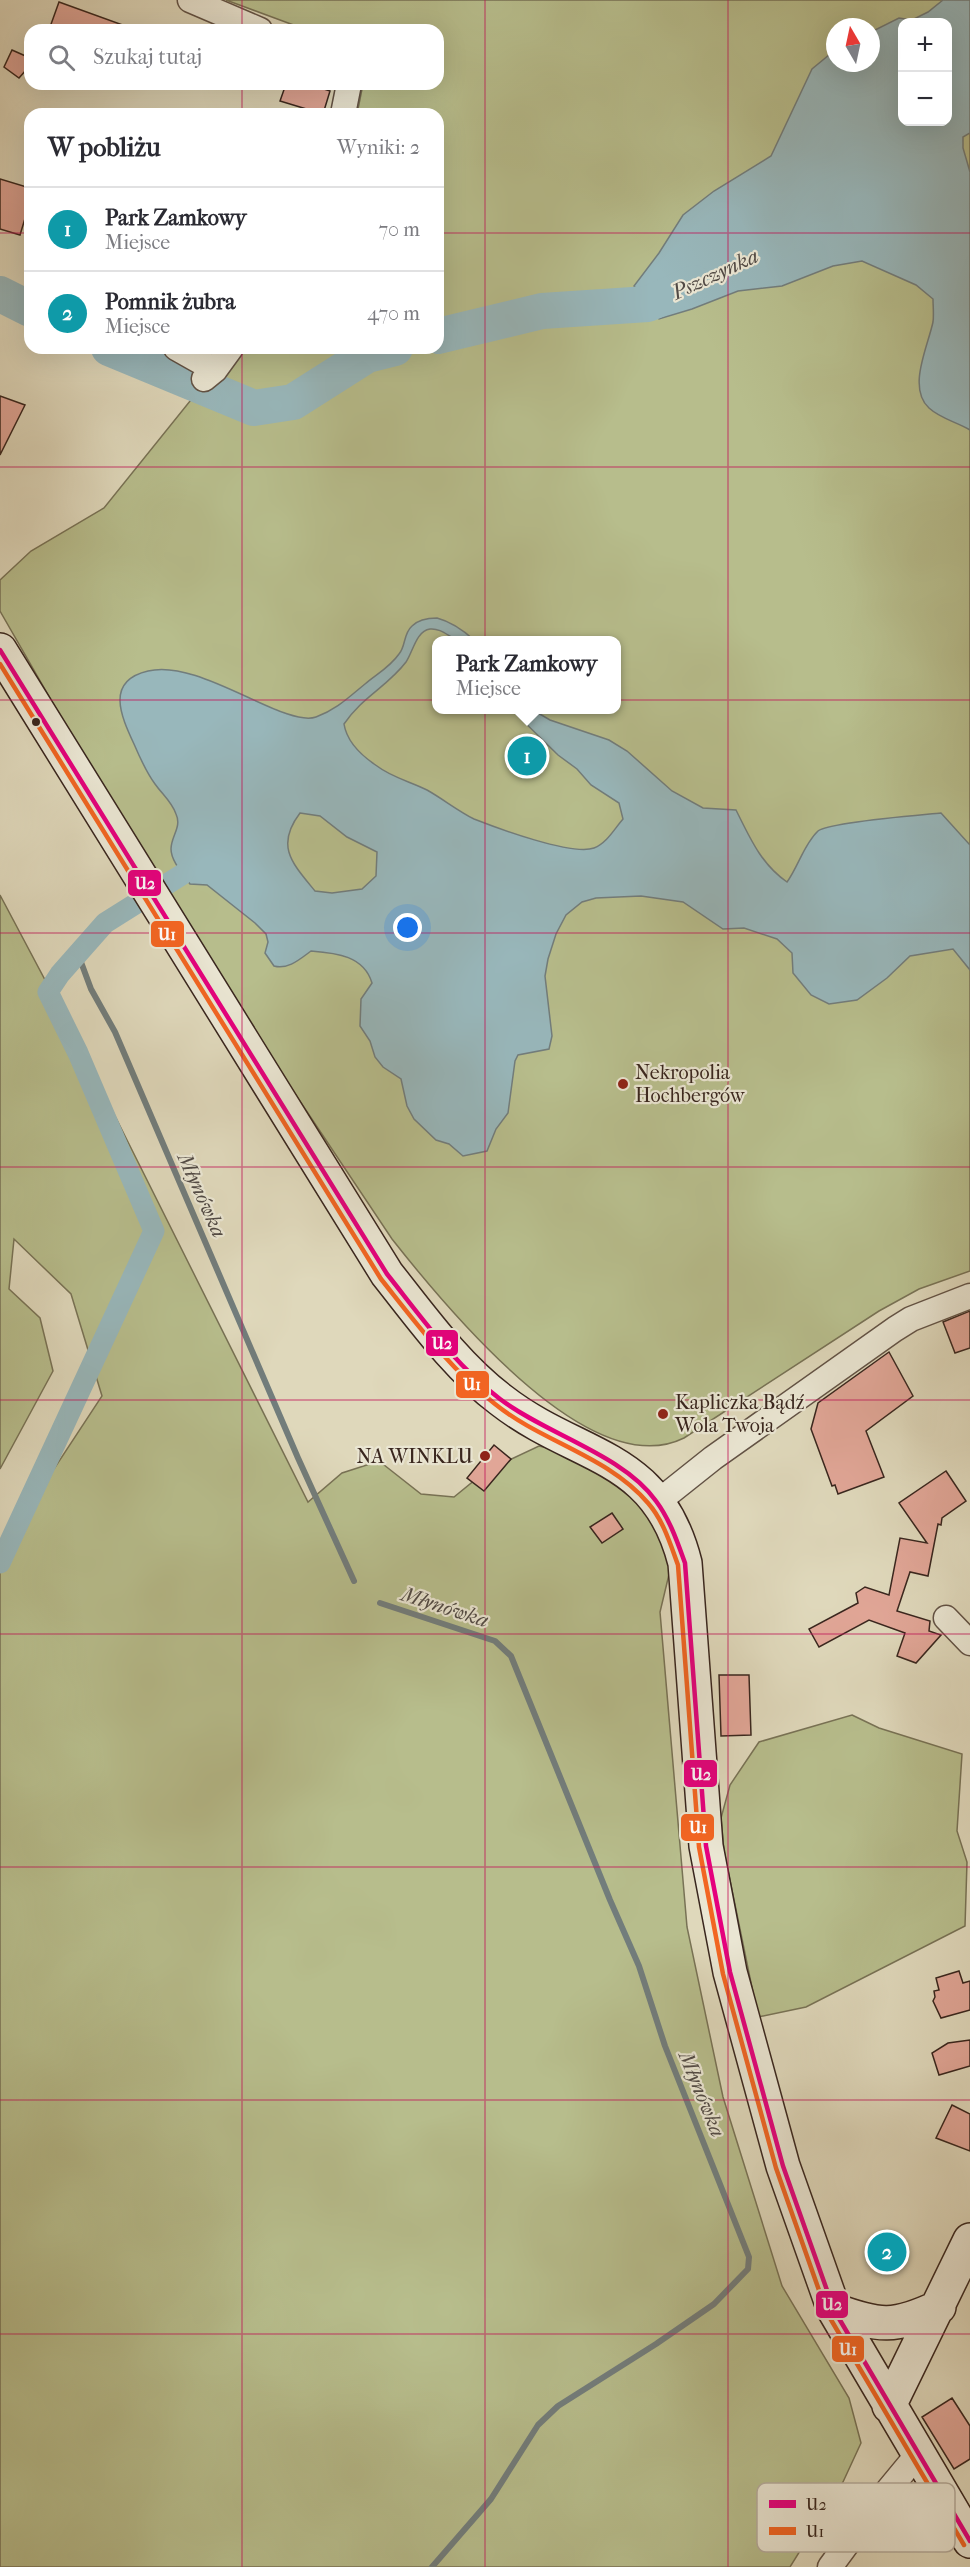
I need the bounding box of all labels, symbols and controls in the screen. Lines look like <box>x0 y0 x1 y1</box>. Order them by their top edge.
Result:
north arrow <box>826 18 880 72</box>
map controls <box>898 18 952 126</box>
button: + <box>898 18 952 72</box>
search box <box>24 24 444 90</box>
icon: search <box>45 41 78 74</box>
text: Szukaj tutaj <box>93 44 202 70</box>
button: − <box>898 72 952 126</box>
text: W pobliżu <box>48 132 161 163</box>
text: Wyniki: 2 <box>337 136 420 159</box>
text: Park Zamkowy <box>105 205 247 231</box>
text: 1 <box>64 218 71 241</box>
text: 70 m <box>378 218 420 241</box>
text: Miejsce <box>105 231 170 254</box>
water label: Pszczynka <box>667 244 762 305</box>
text: Pomnik żubra <box>105 289 235 315</box>
text: 2 <box>62 302 73 325</box>
text: 470 m <box>367 302 420 325</box>
text: Miejsce <box>105 315 170 338</box>
popup <box>432 636 621 714</box>
text: Park Zamkowy <box>456 651 597 677</box>
text: Miejsce <box>456 677 521 700</box>
unlabelled marker <box>30 716 42 728</box>
pin: 1 <box>508 734 546 778</box>
line badge: U2 <box>127 869 162 897</box>
text: U2 <box>134 874 155 893</box>
your location <box>393 913 422 942</box>
line badge: U1 <box>150 920 185 948</box>
text: U1 <box>157 925 176 944</box>
place label: Nekropolia Hochbergów <box>635 1061 746 1107</box>
marker: Nekropolia Hochbergów <box>616 1077 630 1091</box>
water label: Młynówka <box>172 1147 231 1241</box>
line badge: U2 <box>425 1329 459 1357</box>
text: U2 <box>431 1334 452 1353</box>
line badge: U1 <box>455 1370 490 1399</box>
text: U1 <box>462 1375 481 1394</box>
place label: Kapliczka Bądź Wola Twoja <box>674 1391 805 1437</box>
marker: Kapliczka Bądź Wola Twoja <box>656 1407 670 1421</box>
place label: NA WINKLU <box>357 1445 473 1468</box>
marker: NA WINKLU <box>478 1449 492 1463</box>
water label: Młynówka <box>397 1581 492 1632</box>
line badge: U2 <box>683 1759 718 1788</box>
text: U2 <box>690 1765 711 1784</box>
line badge: U1 <box>680 1813 715 1842</box>
text: U1 <box>688 1818 707 1837</box>
water label: Młynówka <box>673 2046 730 2140</box>
pin: 2 <box>868 2230 906 2274</box>
line badge: U2 <box>815 2290 849 2319</box>
text: U2 <box>821 2295 842 2314</box>
line badge: U1 <box>831 2335 865 2363</box>
text: U1 <box>838 2340 857 2359</box>
legend <box>757 2483 955 2552</box>
text: U2 <box>806 2495 827 2514</box>
text: U1 <box>806 2522 824 2541</box>

